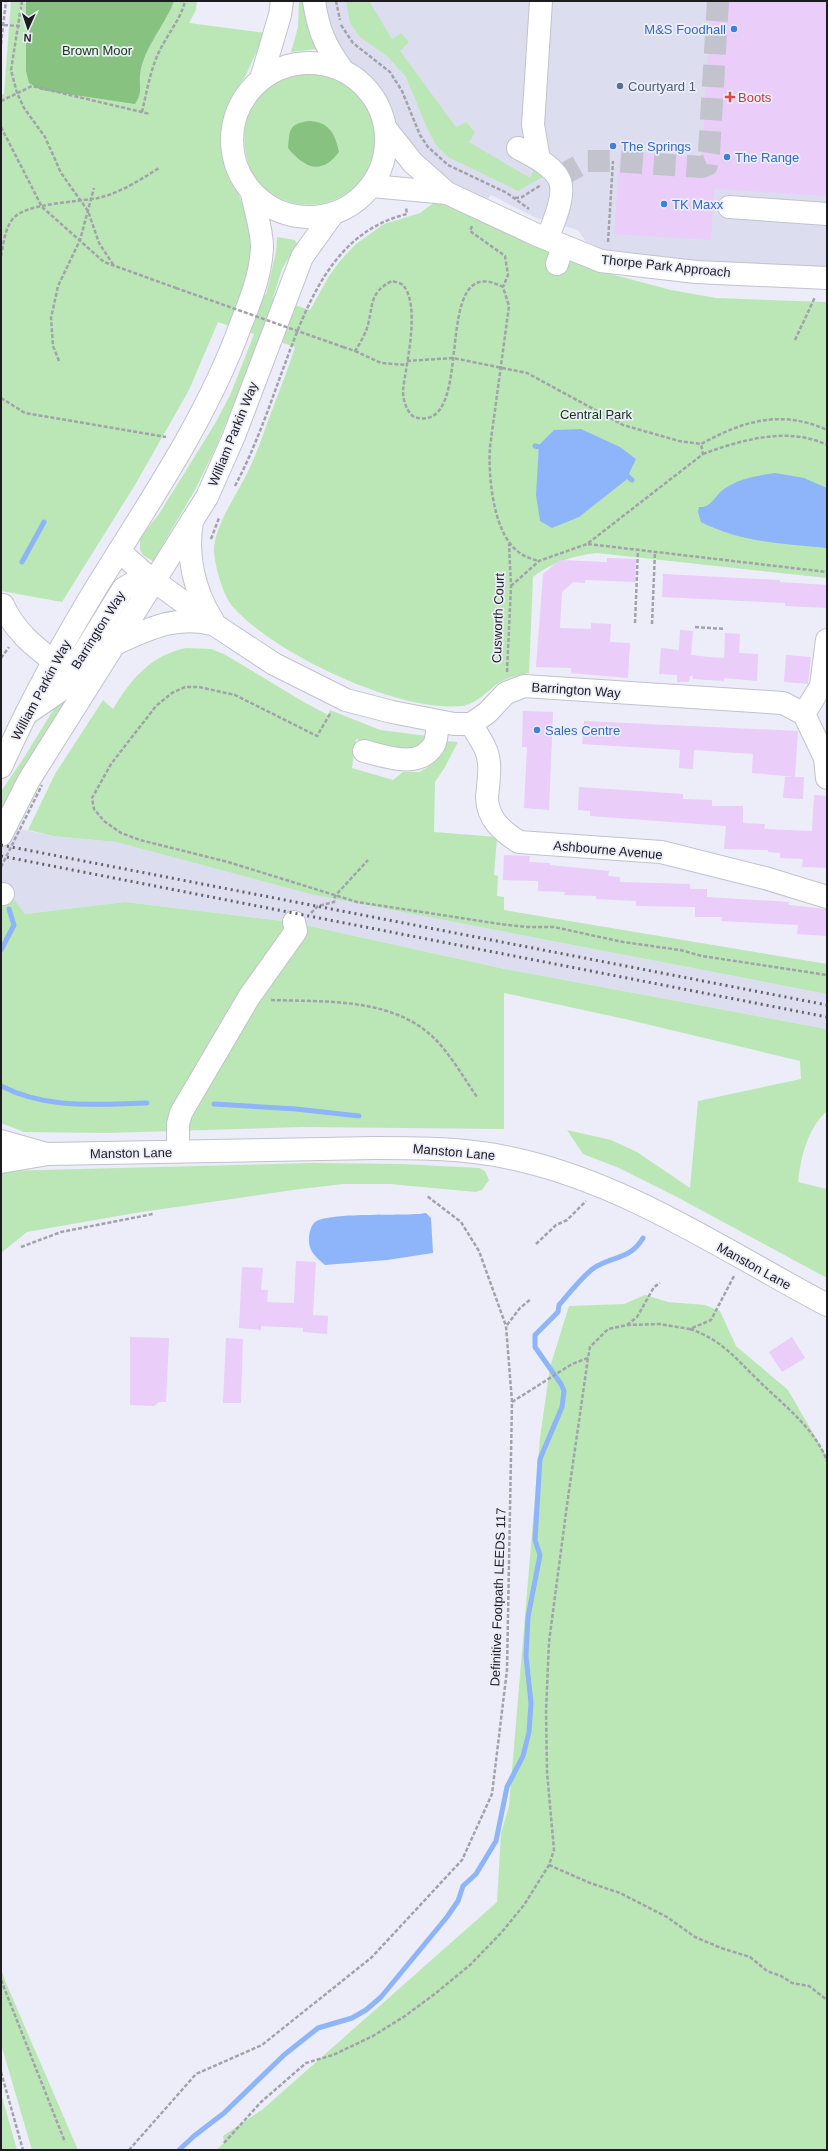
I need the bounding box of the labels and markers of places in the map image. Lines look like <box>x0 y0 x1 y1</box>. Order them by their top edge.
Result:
place label: M&S Foodhall <box>644 22 726 37</box>
marker: M&S Foodhall <box>729 24 739 34</box>
place label: Courtyard 1 <box>628 79 696 94</box>
marker: Courtyard 1 <box>615 81 625 91</box>
place label: Boots <box>738 90 772 105</box>
marker: Boots <box>725 92 735 102</box>
place label: The Springs <box>621 139 692 154</box>
marker: The Springs <box>608 141 618 151</box>
place label: The Range <box>735 150 799 165</box>
marker: The Range <box>722 152 732 162</box>
place label: TK Maxx <box>672 197 724 212</box>
marker: TK Maxx <box>659 199 669 209</box>
place label: Sales Centre <box>545 723 620 738</box>
marker: Sales Centre <box>532 725 542 735</box>

